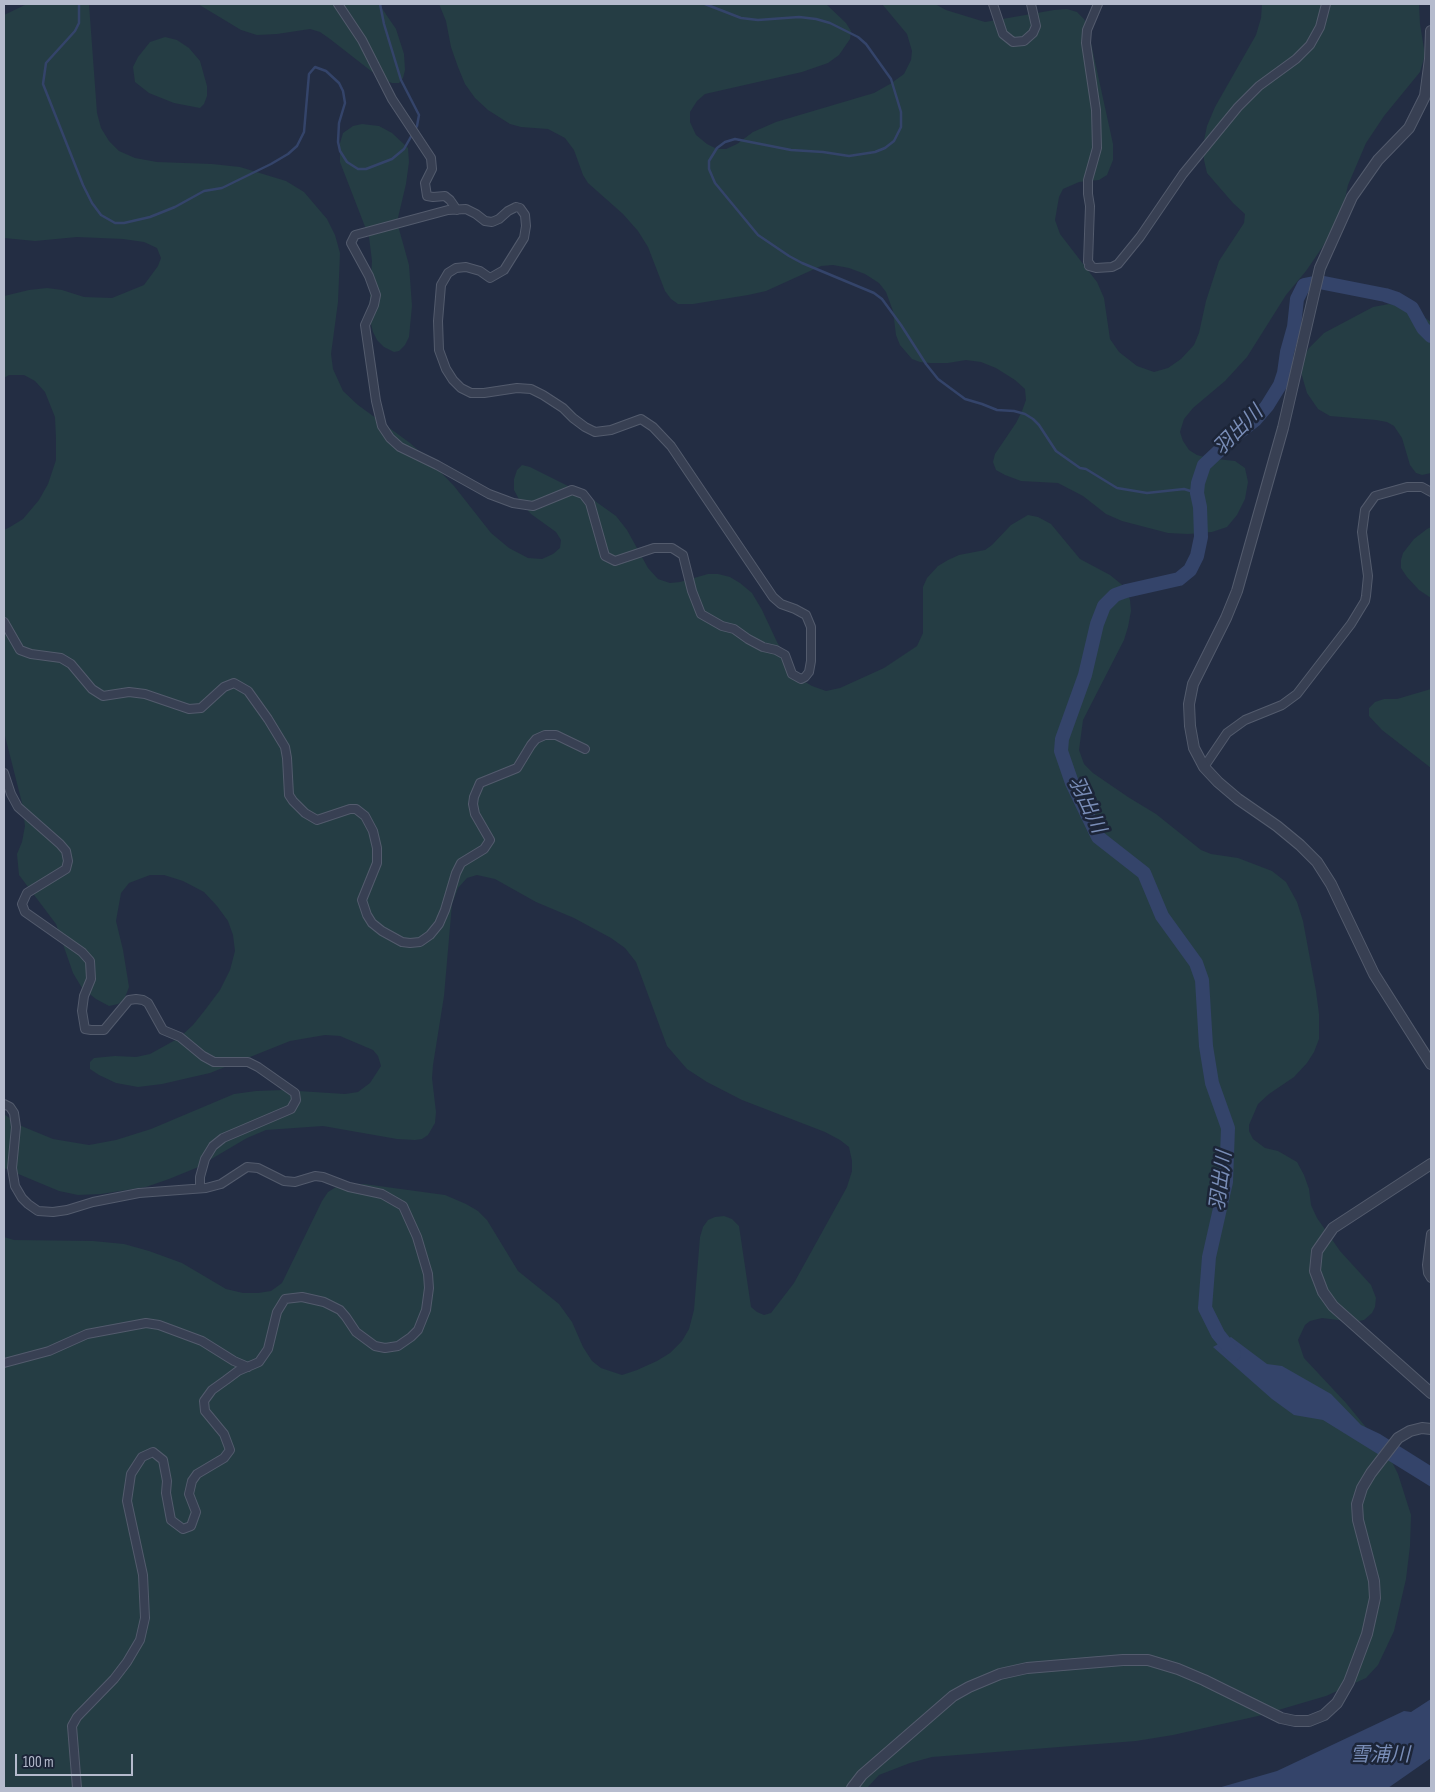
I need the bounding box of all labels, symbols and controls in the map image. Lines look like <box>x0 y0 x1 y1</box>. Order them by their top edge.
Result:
water label: 羽出川 <box>1209 401 1269 461</box>
water label: 羽出川 <box>1062 773 1110 837</box>
water label: 羽出川 <box>1206 1150 1238 1212</box>
scale bar <box>18 1744 135 1776</box>
water label: 雪浦川 <box>1350 1744 1410 1768</box>
text: 100 m <box>23 1753 54 1772</box>

